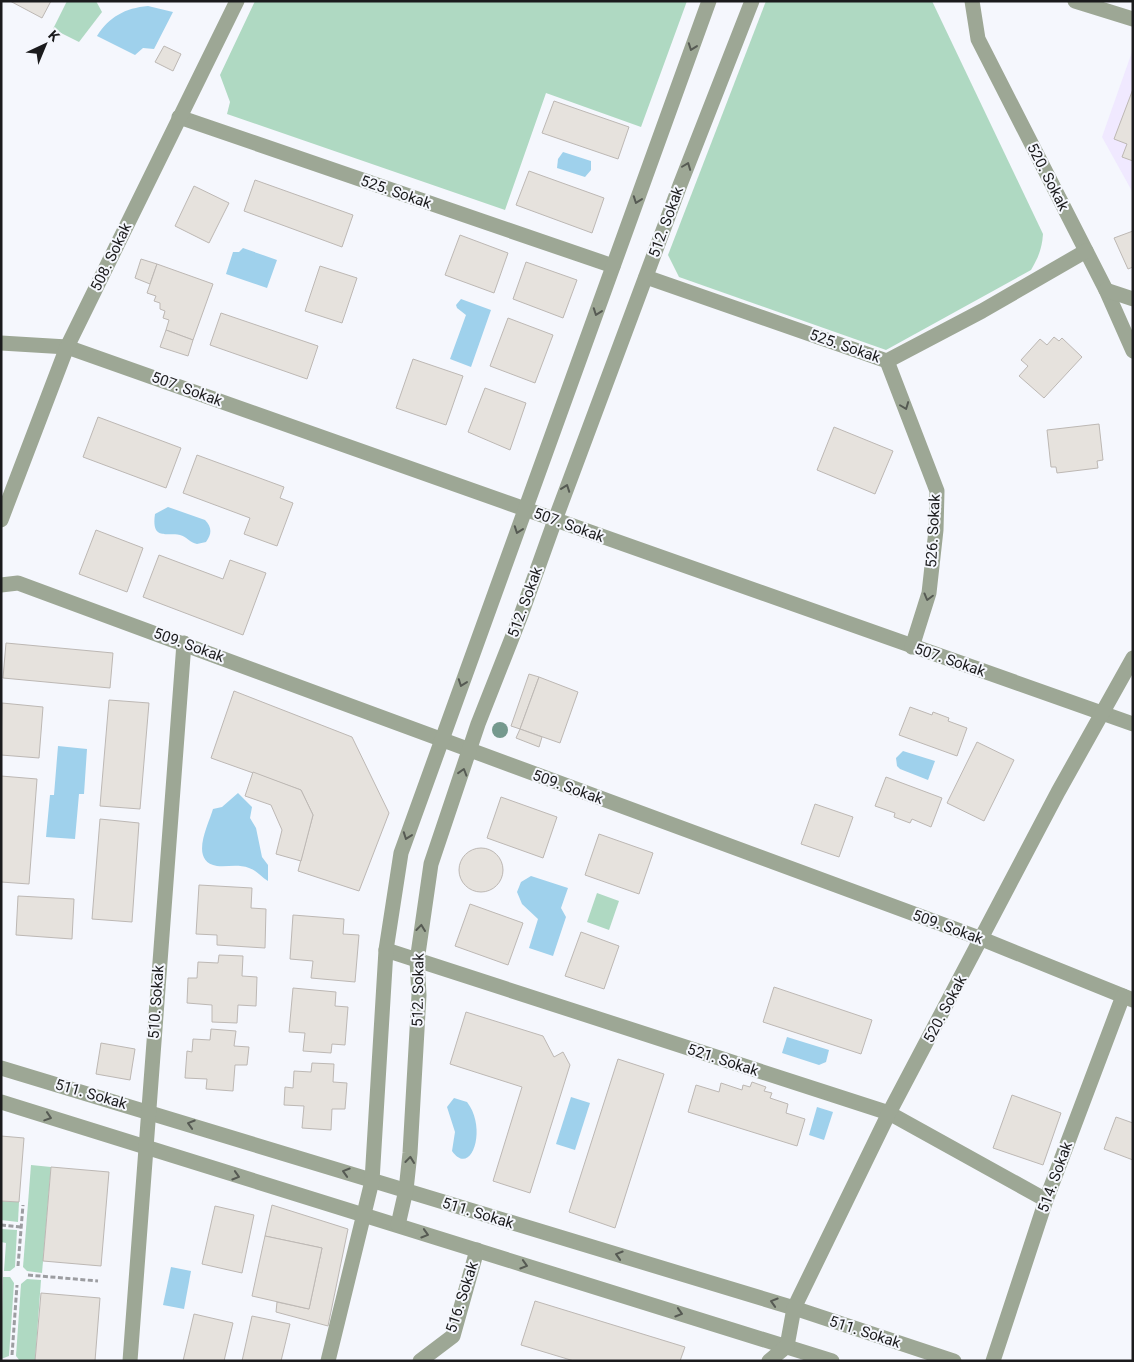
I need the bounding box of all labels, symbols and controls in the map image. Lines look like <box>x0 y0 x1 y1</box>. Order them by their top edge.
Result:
north arrow <box>20 20 70 70</box>
text: K <box>45 27 63 45</box>
one-way arrow <box>688 42 698 51</box>
street label: 520. Sokak <box>1023 140 1073 214</box>
one-way arrow <box>681 162 691 171</box>
street label: 525. Sokak <box>358 171 434 213</box>
street label: 512. Sokak <box>645 184 687 260</box>
one-way arrow <box>633 195 643 204</box>
street label: 508. Sokak <box>87 220 135 294</box>
one-way arrow <box>593 307 603 315</box>
street label: 525. Sokak <box>807 325 883 367</box>
street label: 507. Sokak <box>149 368 225 410</box>
one-way arrow <box>899 401 909 410</box>
one-way arrow <box>560 484 570 493</box>
street label: 526. Sokak <box>922 493 944 568</box>
street label: 507. Sokak <box>531 504 607 546</box>
one-way arrow <box>514 526 524 534</box>
street label: 512. Sokak <box>504 564 546 640</box>
one-way arrow <box>923 592 933 601</box>
street label: 509. Sokak <box>151 624 227 666</box>
street label: 507. Sokak <box>912 639 988 681</box>
one-way arrow <box>458 678 468 687</box>
street label: 509. Sokak <box>530 766 606 808</box>
one-way arrow <box>457 768 467 777</box>
one-way arrow <box>403 831 413 840</box>
street label: 509. Sokak <box>910 906 986 948</box>
one-way arrow <box>415 924 426 932</box>
street label: 512. Sokak <box>408 953 428 1027</box>
street label: 510. Sokak <box>144 964 168 1039</box>
street label: 520. Sokak <box>920 972 970 1046</box>
street label: 521. Sokak <box>685 1040 761 1080</box>
street label: 511. Sokak <box>53 1075 129 1113</box>
one-way arrow <box>43 1111 51 1121</box>
one-way arrow <box>187 1120 195 1130</box>
street label: 514. Sokak <box>1034 1139 1076 1215</box>
one-way arrow <box>404 1156 415 1164</box>
one-way arrow <box>342 1168 350 1178</box>
one-way arrow <box>231 1170 240 1180</box>
street label: 511. Sokak <box>440 1194 516 1233</box>
one-way arrow <box>420 1228 428 1238</box>
one-way arrow <box>615 1251 623 1261</box>
street label: 516. Sokak <box>442 1259 482 1335</box>
one-way arrow <box>519 1259 527 1269</box>
one-way arrow <box>770 1298 779 1308</box>
one-way arrow <box>674 1307 682 1317</box>
street label: 511. Sokak <box>827 1312 903 1352</box>

